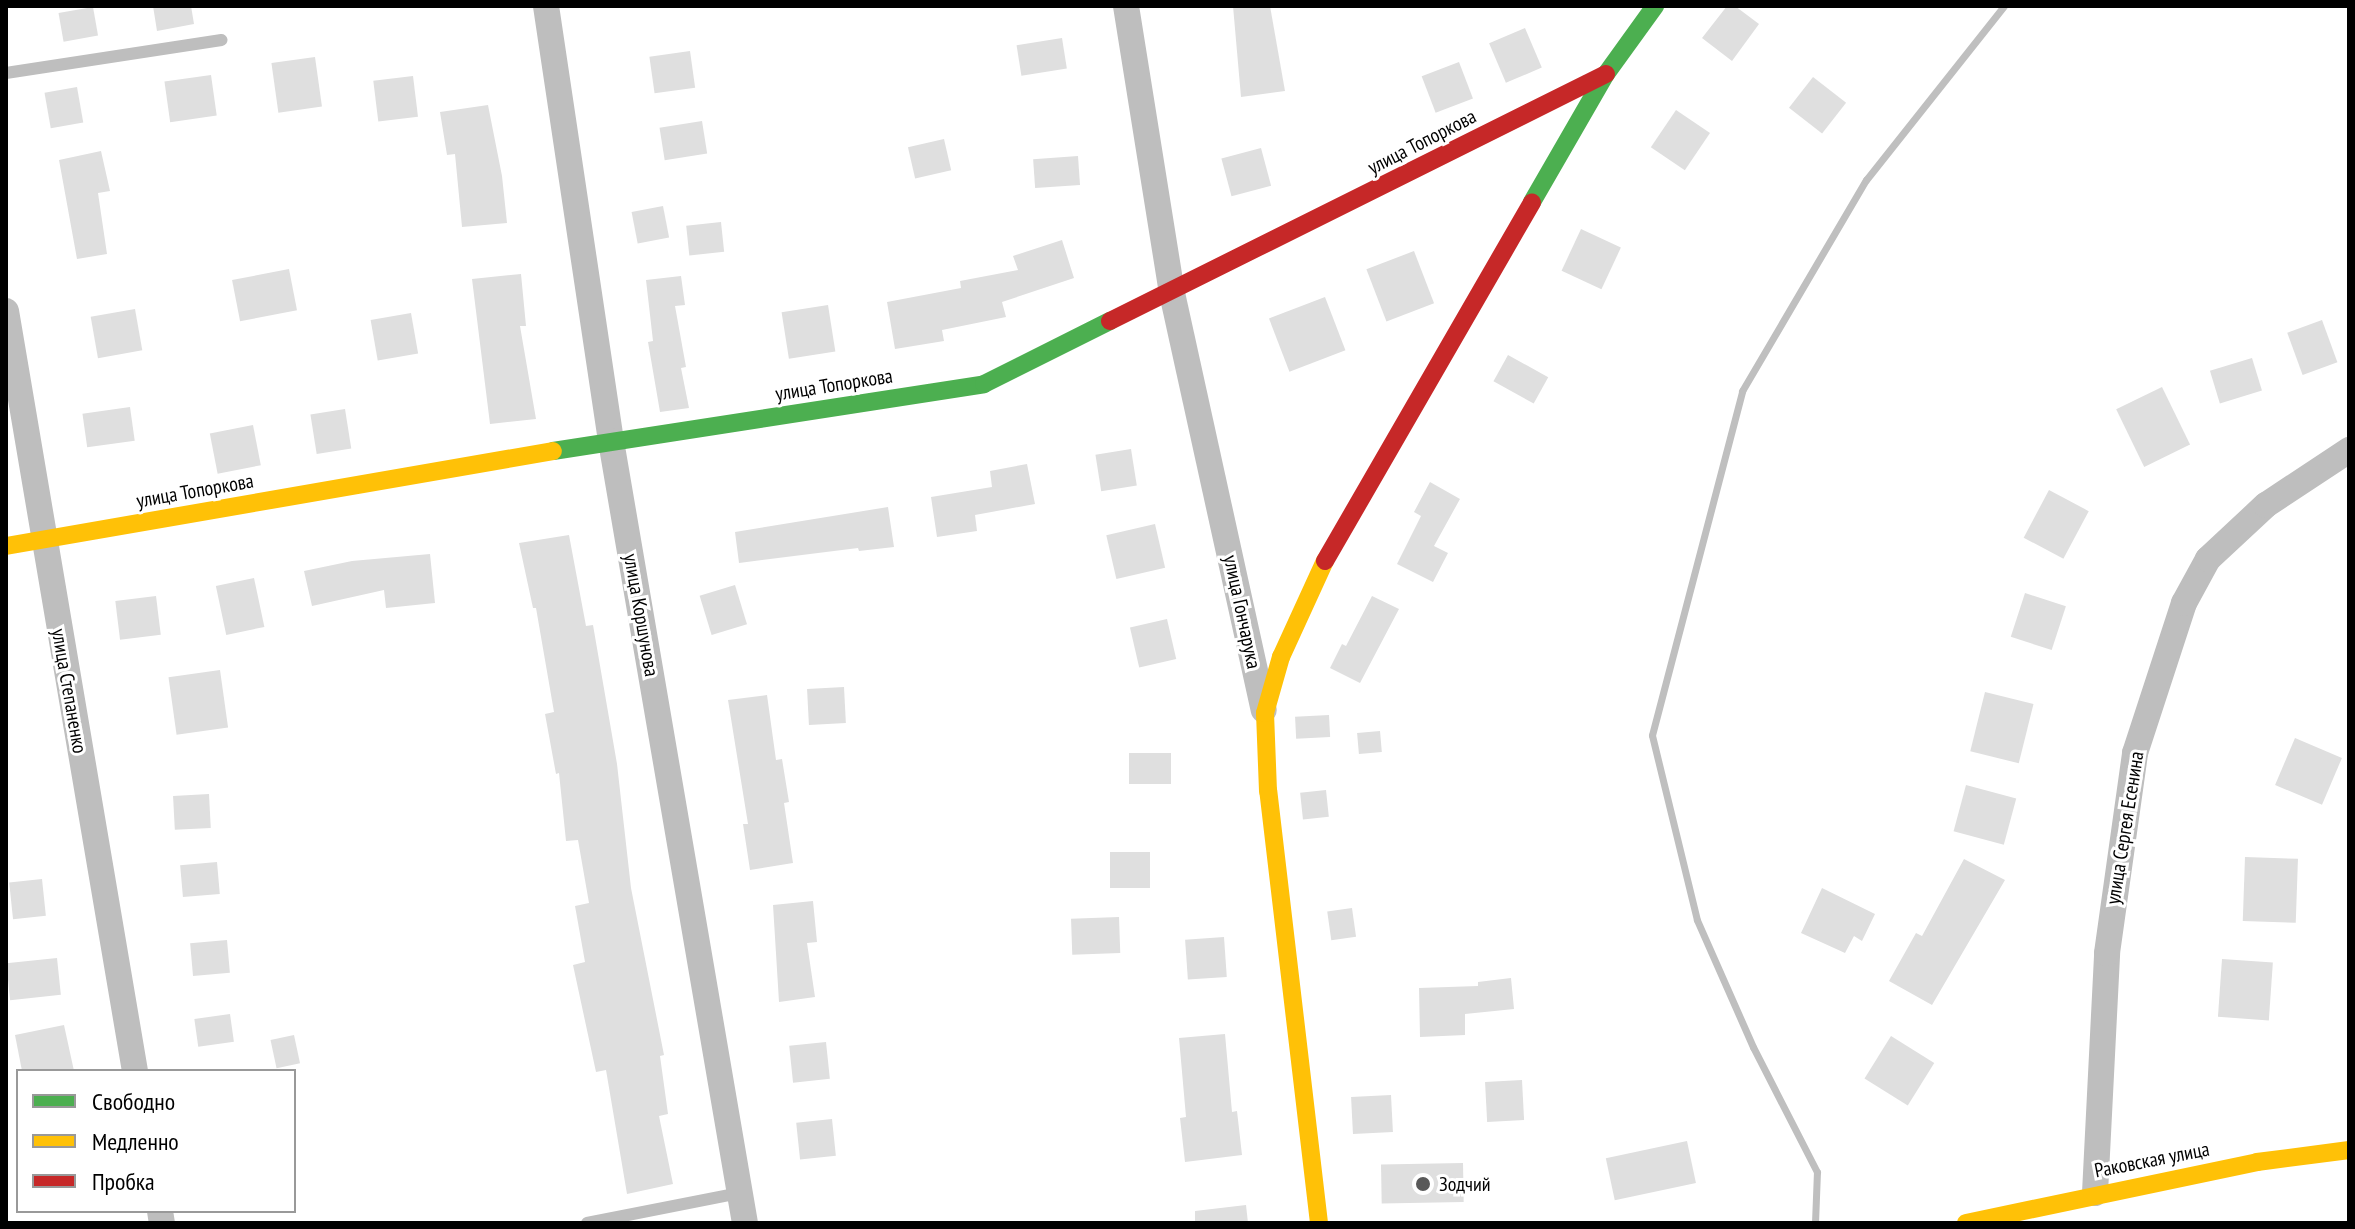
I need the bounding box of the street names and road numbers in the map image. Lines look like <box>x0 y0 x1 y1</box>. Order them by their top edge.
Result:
street label: улица Топоркова <box>1364 104 1480 180</box>
street label: улица Топоркова <box>773 364 895 406</box>
street label: улица Топоркова <box>134 469 256 513</box>
street label: улица Коршунова <box>618 552 664 678</box>
street label: улица Гончарука <box>1218 553 1266 671</box>
street label: улица Степаненко <box>46 627 92 755</box>
street label: улица Сергея Есенина <box>2101 750 2149 906</box>
street label: Раковская улица <box>2092 1137 2212 1183</box>

